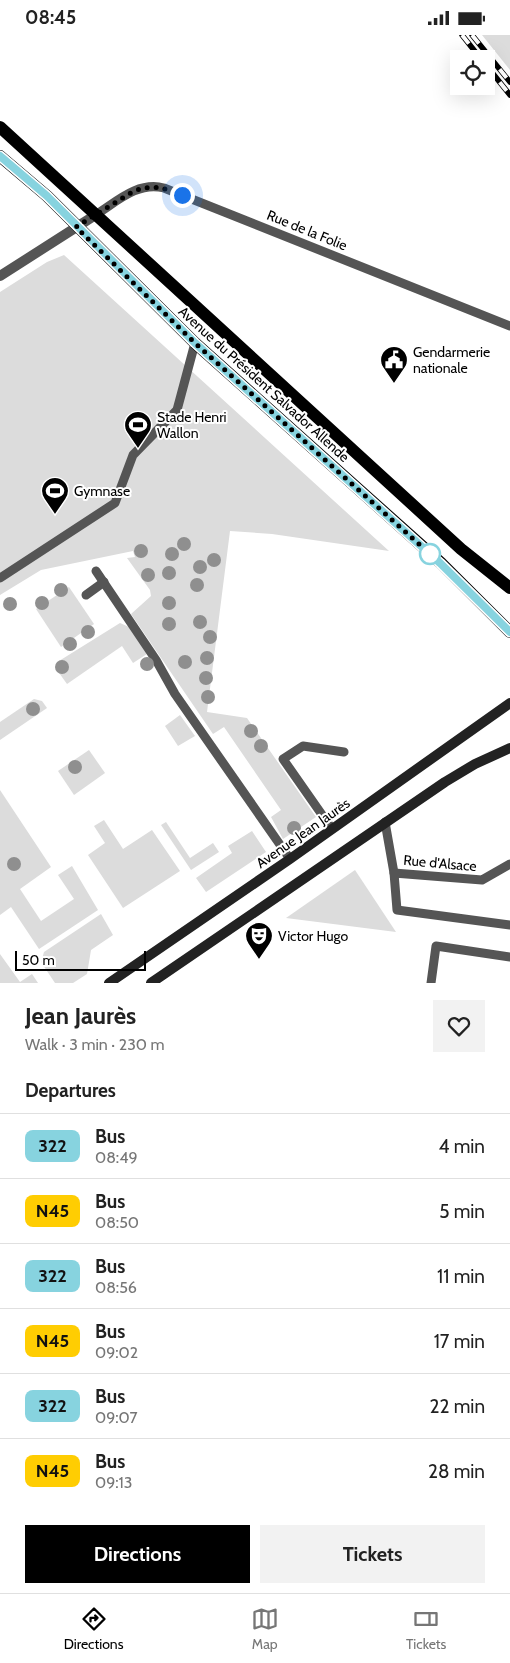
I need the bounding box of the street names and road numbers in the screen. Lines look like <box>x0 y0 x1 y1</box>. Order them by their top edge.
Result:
street label: Rue de la Folie <box>264 206 350 254</box>
street label: Avenue du Président Salvador Allende <box>175 302 353 466</box>
street label: Avenue Jean Jaurès <box>253 794 354 872</box>
street label: Rue d'Alsace <box>403 851 477 875</box>

